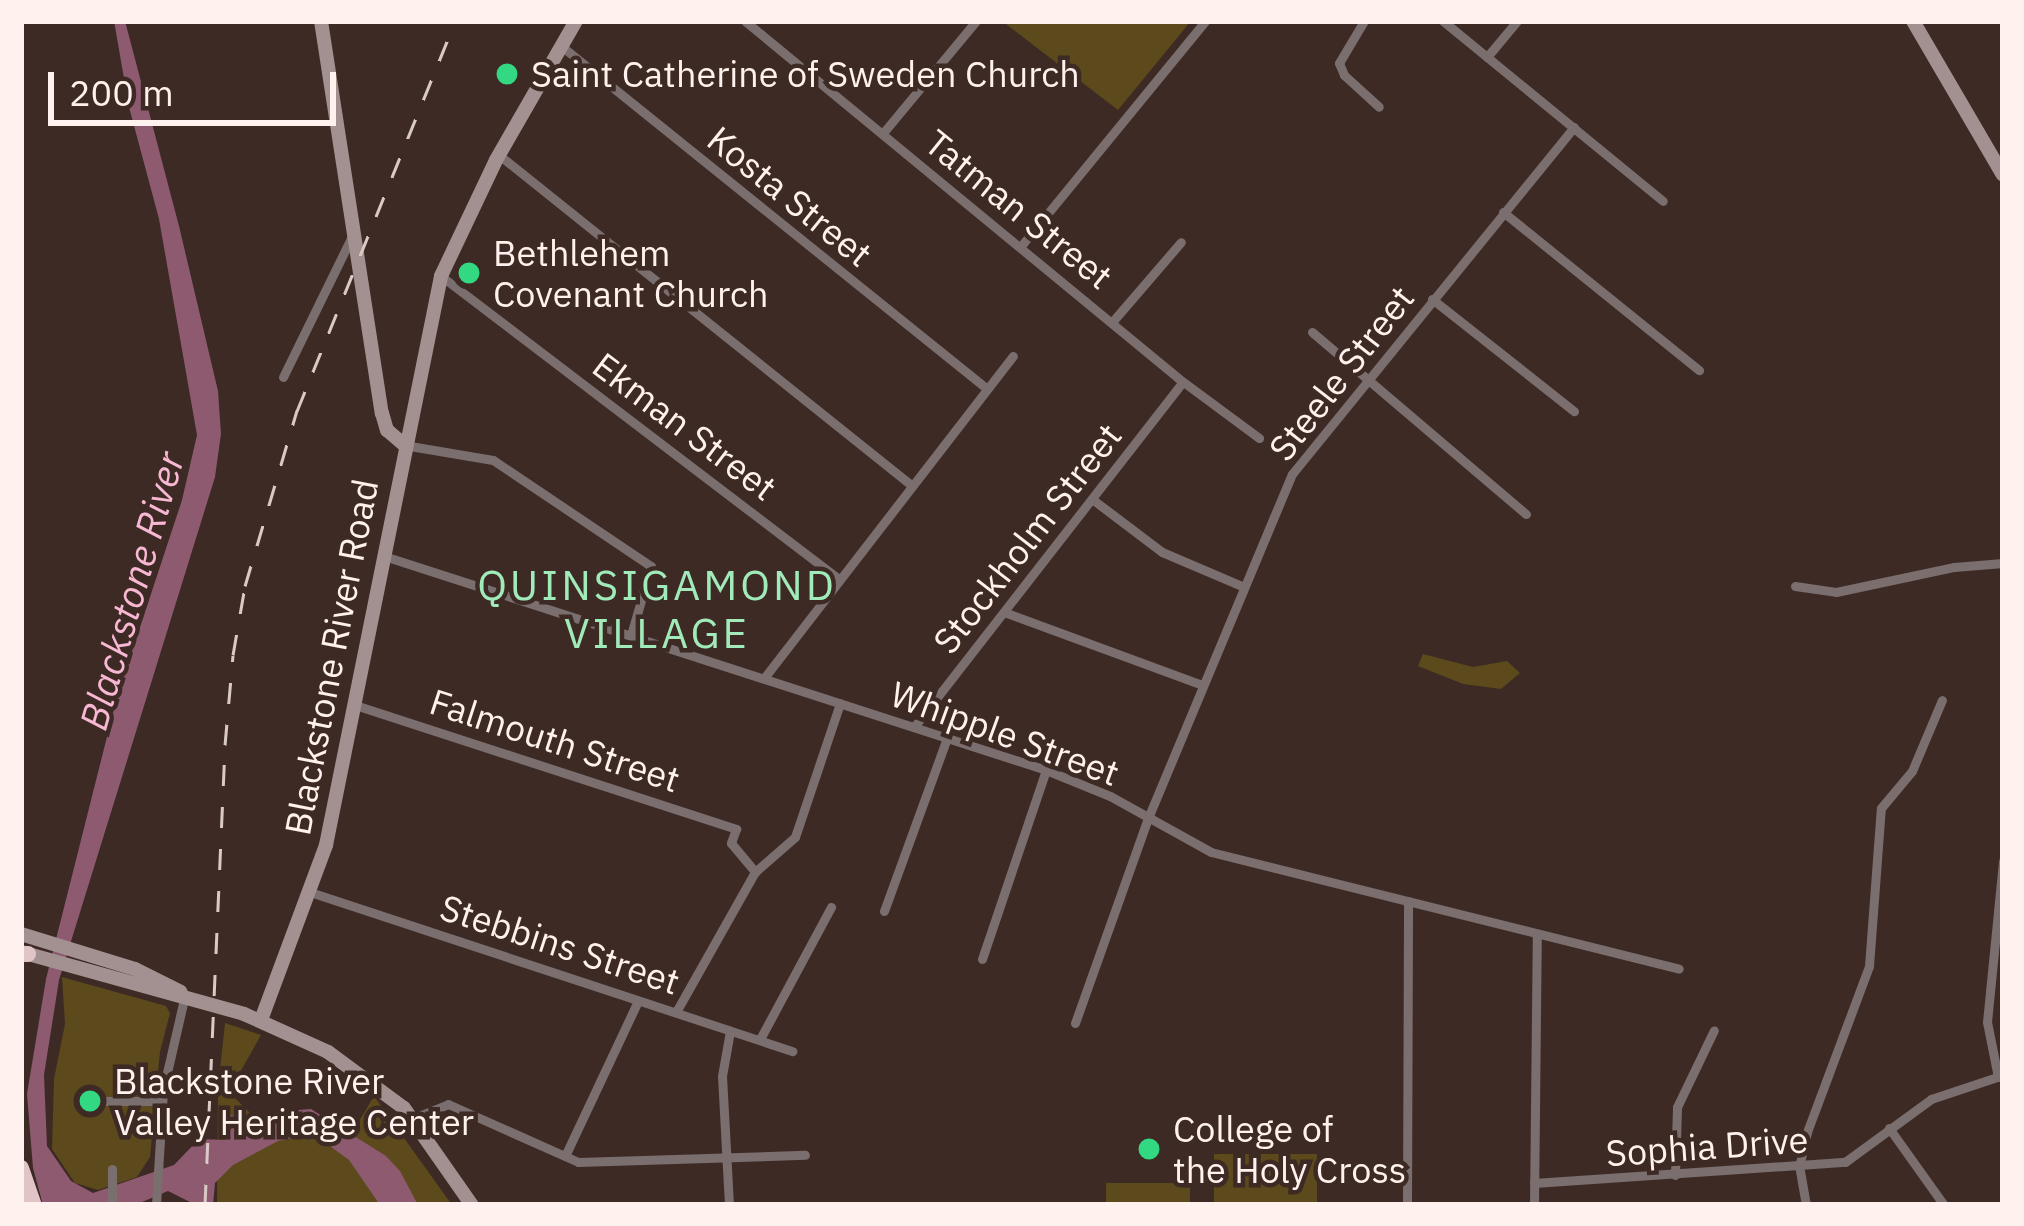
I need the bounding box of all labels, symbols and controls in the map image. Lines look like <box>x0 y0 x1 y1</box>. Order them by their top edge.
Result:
scale bar <box>54 48 342 122</box>
place label: Saint Catherine of Sweden Church <box>531 52 1080 96</box>
marker: Saint Catherine of Sweden Church <box>494 61 520 87</box>
text: 200 m <box>69 69 174 116</box>
street label: Kosta Street <box>699 117 881 275</box>
street label: Tatman Street <box>917 120 1121 298</box>
place label: Bethlehem Covenant Church <box>493 230 769 315</box>
marker: Bethlehem Covenant Church <box>456 260 482 286</box>
street label: Steele Street <box>1259 277 1423 469</box>
street label: Ekman Street <box>585 343 785 509</box>
street label: Stockholm Street <box>924 414 1130 662</box>
water label: Blackstone River <box>70 447 194 735</box>
street label: Blackstone River Road <box>275 475 387 839</box>
district label: QUINSIGAMOND VILLAGE <box>477 560 837 658</box>
street label: Whipple Street <box>885 672 1125 794</box>
street label: Falmouth Street <box>425 679 685 801</box>
street label: Stebbins Street <box>435 885 685 1003</box>
place label: Blackstone River Valley Heritage Center <box>114 1058 474 1143</box>
marker: Blackstone River Valley Heritage Center <box>77 1088 103 1114</box>
place label: College of the Holy Cross <box>1173 1106 1406 1191</box>
street label: Sophia Drive <box>1604 1117 1810 1175</box>
marker: College of the Holy Cross <box>1136 1136 1162 1162</box>

